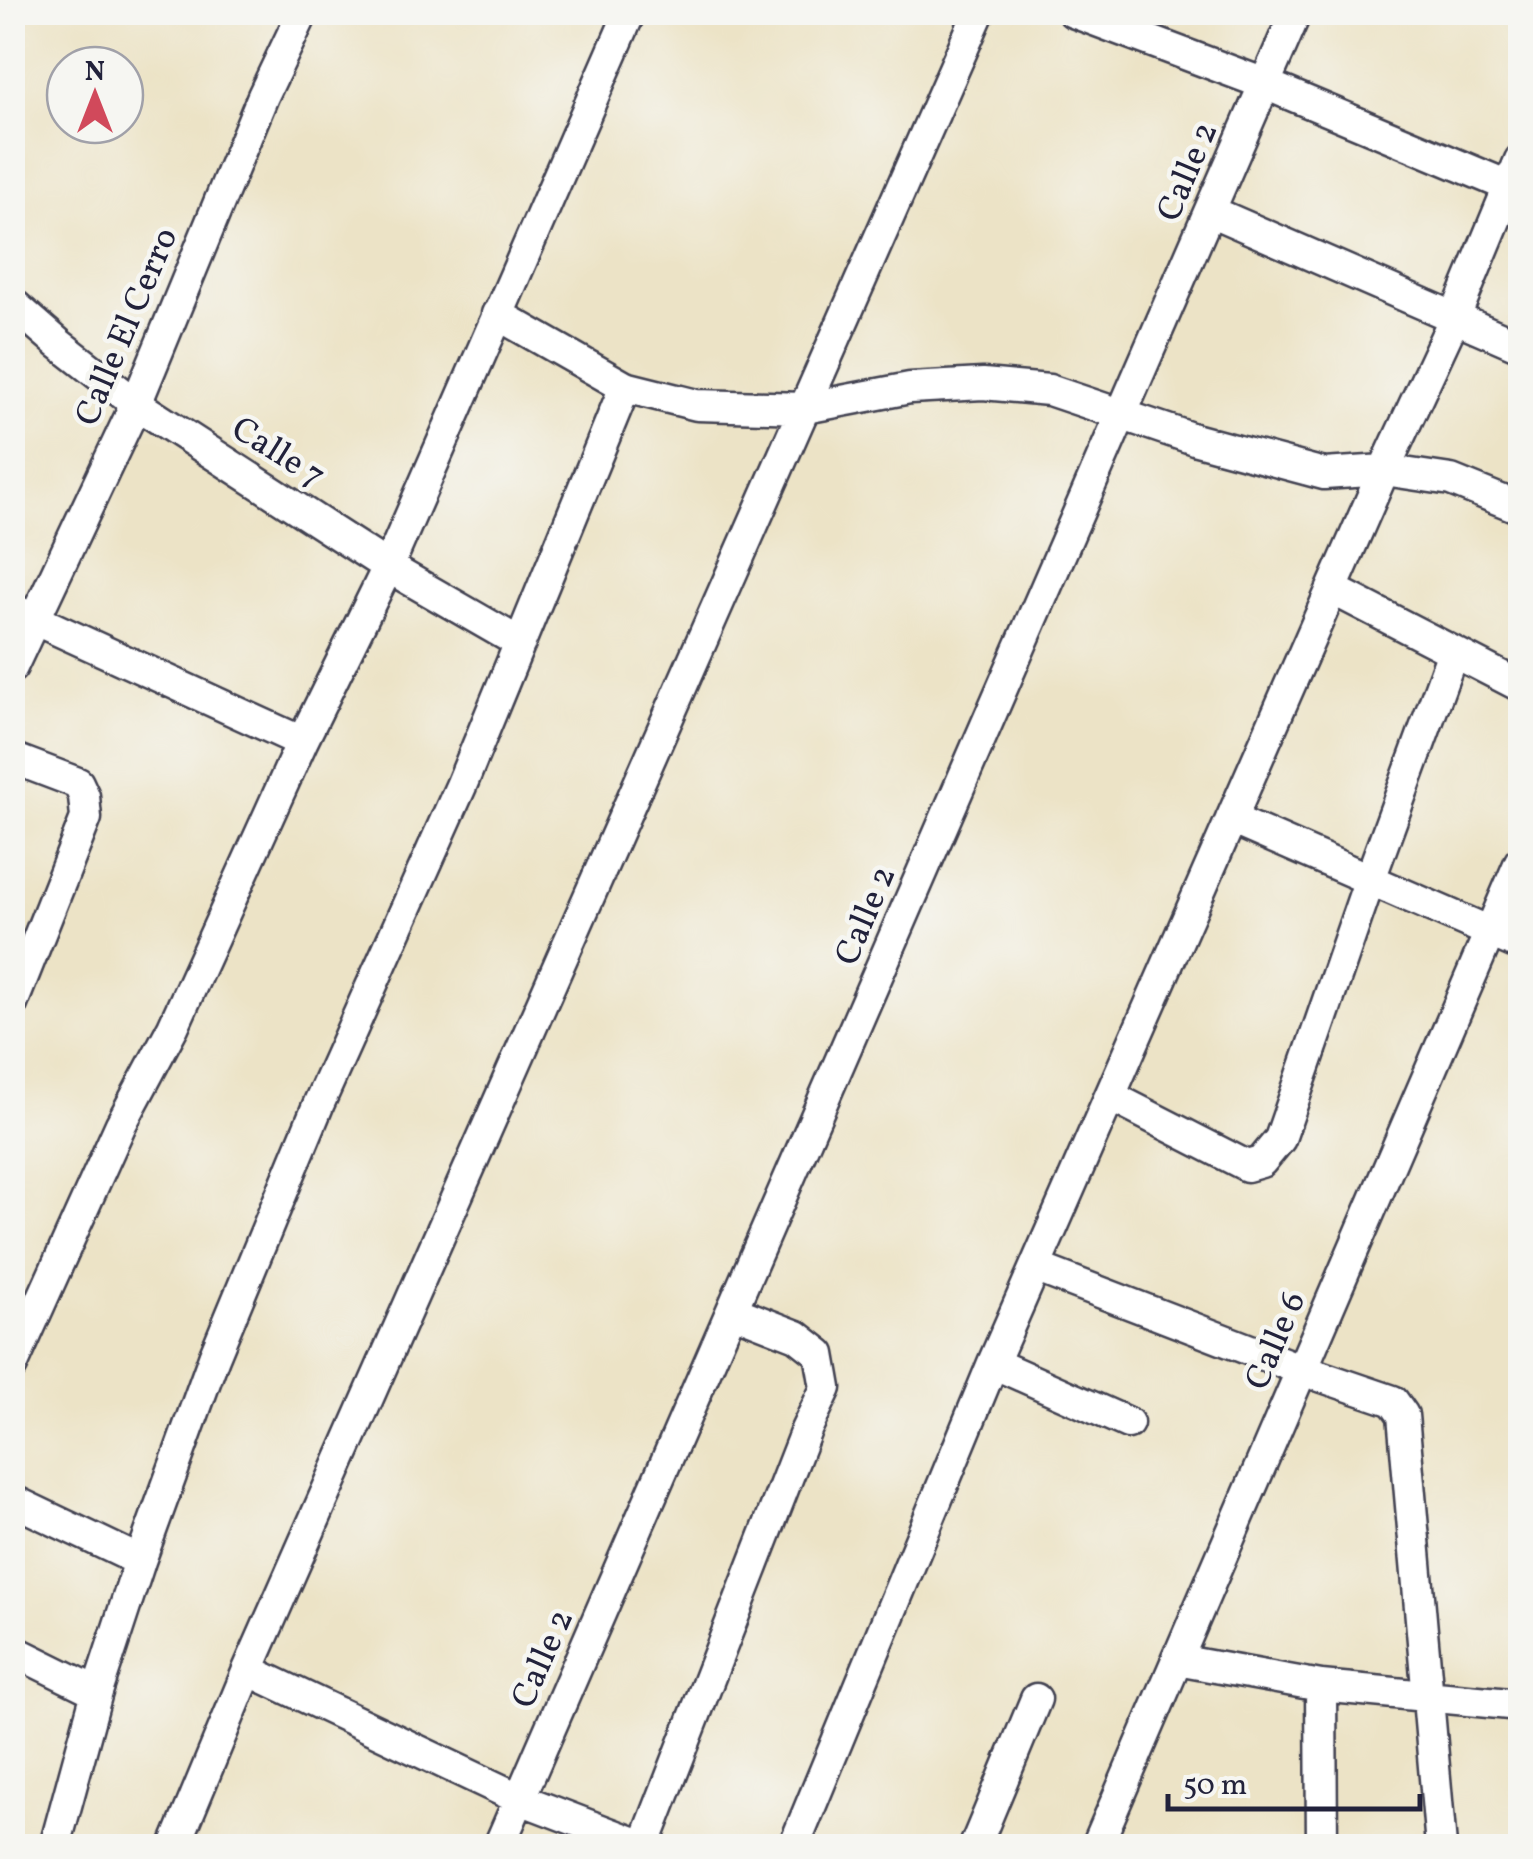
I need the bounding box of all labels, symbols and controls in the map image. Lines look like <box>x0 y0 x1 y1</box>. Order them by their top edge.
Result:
north arrow <box>45 45 145 145</box>
text: N <box>85 53 105 92</box>
street label: Calle 2 <box>1146 115 1231 229</box>
street label: Calle El Cerro <box>65 221 191 434</box>
street label: Calle 7 <box>222 406 333 501</box>
street label: Calle 2 <box>824 859 909 973</box>
street label: Calle 6 <box>1235 1285 1319 1398</box>
street label: Calle 2 <box>501 1602 587 1716</box>
scale bar <box>1168 1749 1420 1811</box>
text: 50 m <box>1183 1765 1247 1807</box>

